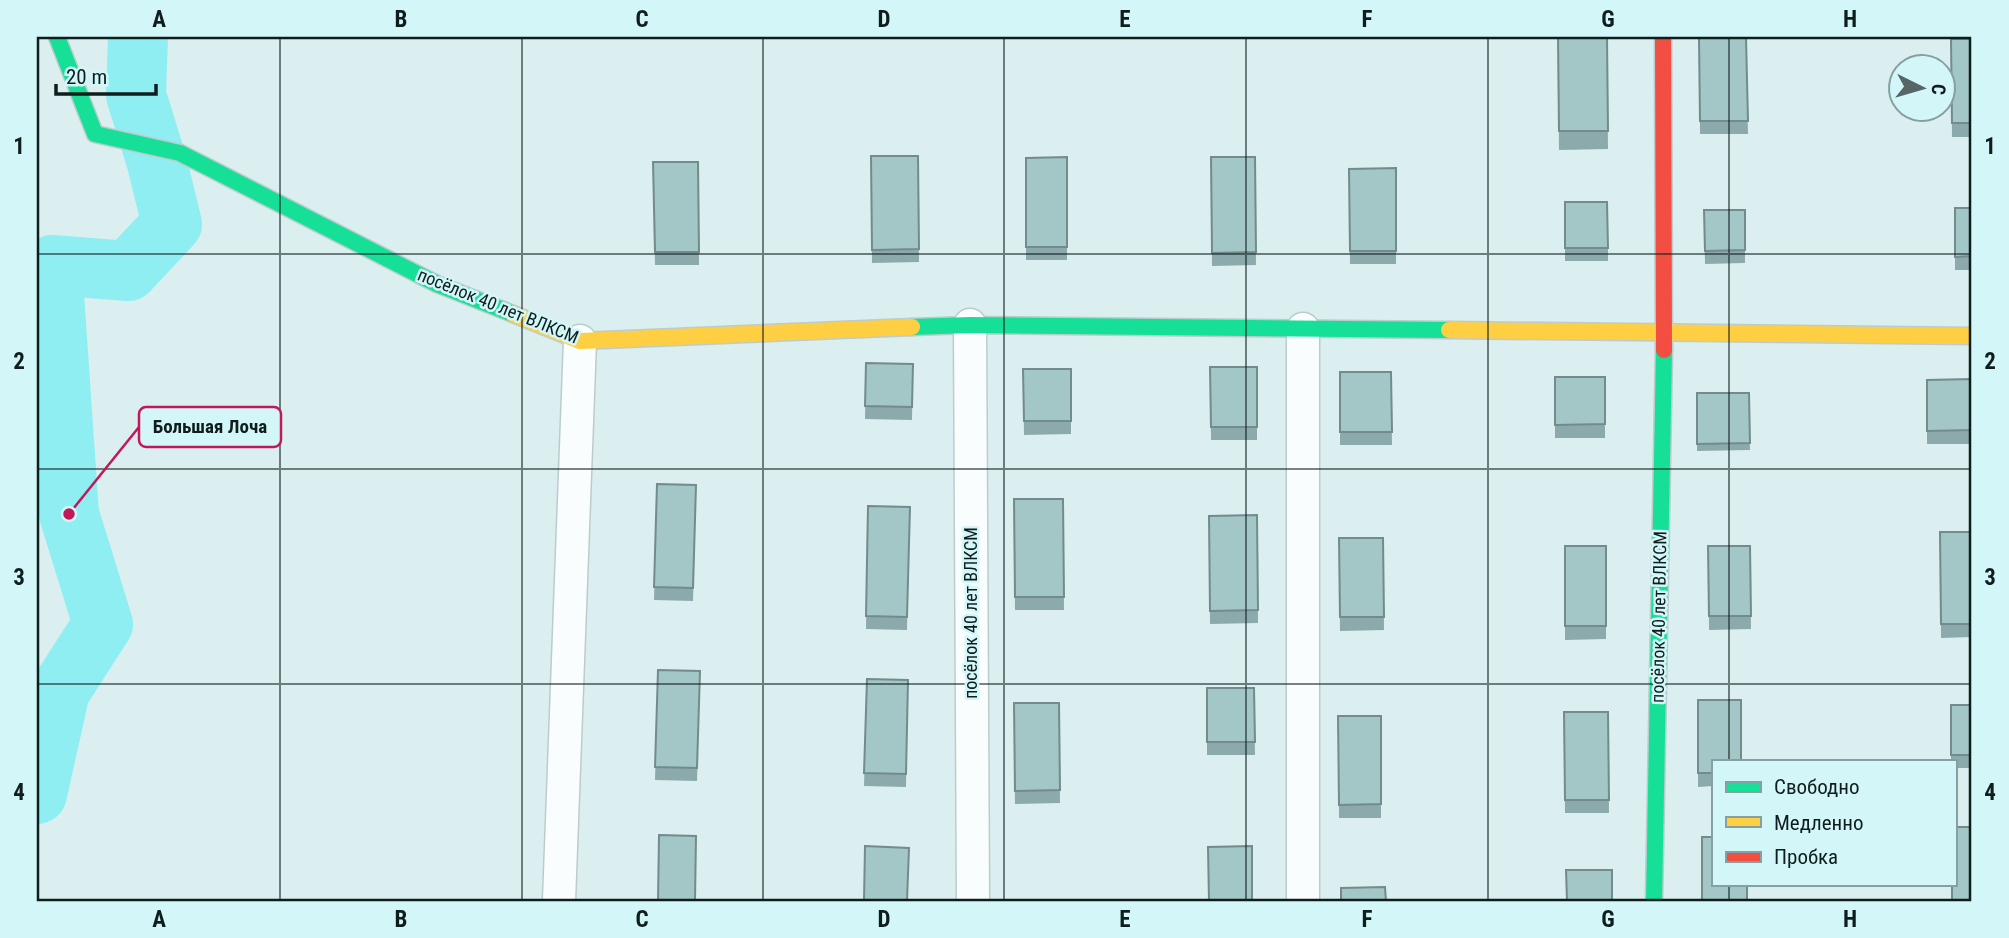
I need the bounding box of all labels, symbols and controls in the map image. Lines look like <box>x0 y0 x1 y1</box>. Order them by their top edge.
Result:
text: A <box>152 6 166 33</box>
text: B <box>395 6 407 33</box>
text: C <box>635 6 649 33</box>
text: D <box>878 6 891 33</box>
text: E <box>1119 6 1131 33</box>
text: F <box>1362 6 1373 33</box>
text: G <box>1601 6 1615 33</box>
text: H <box>1843 6 1857 33</box>
scale bar <box>56 52 156 96</box>
north arrow <box>1886 52 1956 122</box>
text: 20 m <box>66 65 107 89</box>
text: С <box>1926 83 1950 96</box>
text: 1 <box>13 133 25 160</box>
text: 1 <box>1984 133 1996 160</box>
street label: посёлок 40 лет ВЛКСМ <box>415 264 582 347</box>
text: 2 <box>13 348 25 375</box>
text: 2 <box>1984 348 1996 375</box>
callout: Большая Лоча <box>139 407 281 447</box>
text: Большая Лоча <box>153 415 267 438</box>
street label: посёлок 40 лет ВЛКСМ <box>960 527 981 699</box>
street label: посёлок 40 лет ВЛКСМ <box>1647 531 1670 703</box>
text: 3 <box>13 564 25 591</box>
text: 3 <box>1984 564 1996 591</box>
legend <box>1712 760 1956 886</box>
text: Свободно <box>1774 775 1860 799</box>
text: 4 <box>13 779 25 806</box>
text: 4 <box>1984 779 1996 806</box>
text: Медленно <box>1774 811 1863 835</box>
text: Пробка <box>1774 845 1838 869</box>
text: A <box>152 906 166 933</box>
text: B <box>395 906 407 933</box>
text: C <box>635 906 649 933</box>
text: D <box>878 906 891 933</box>
text: E <box>1119 906 1131 933</box>
text: F <box>1362 906 1373 933</box>
text: G <box>1601 906 1615 933</box>
text: H <box>1843 906 1857 933</box>

